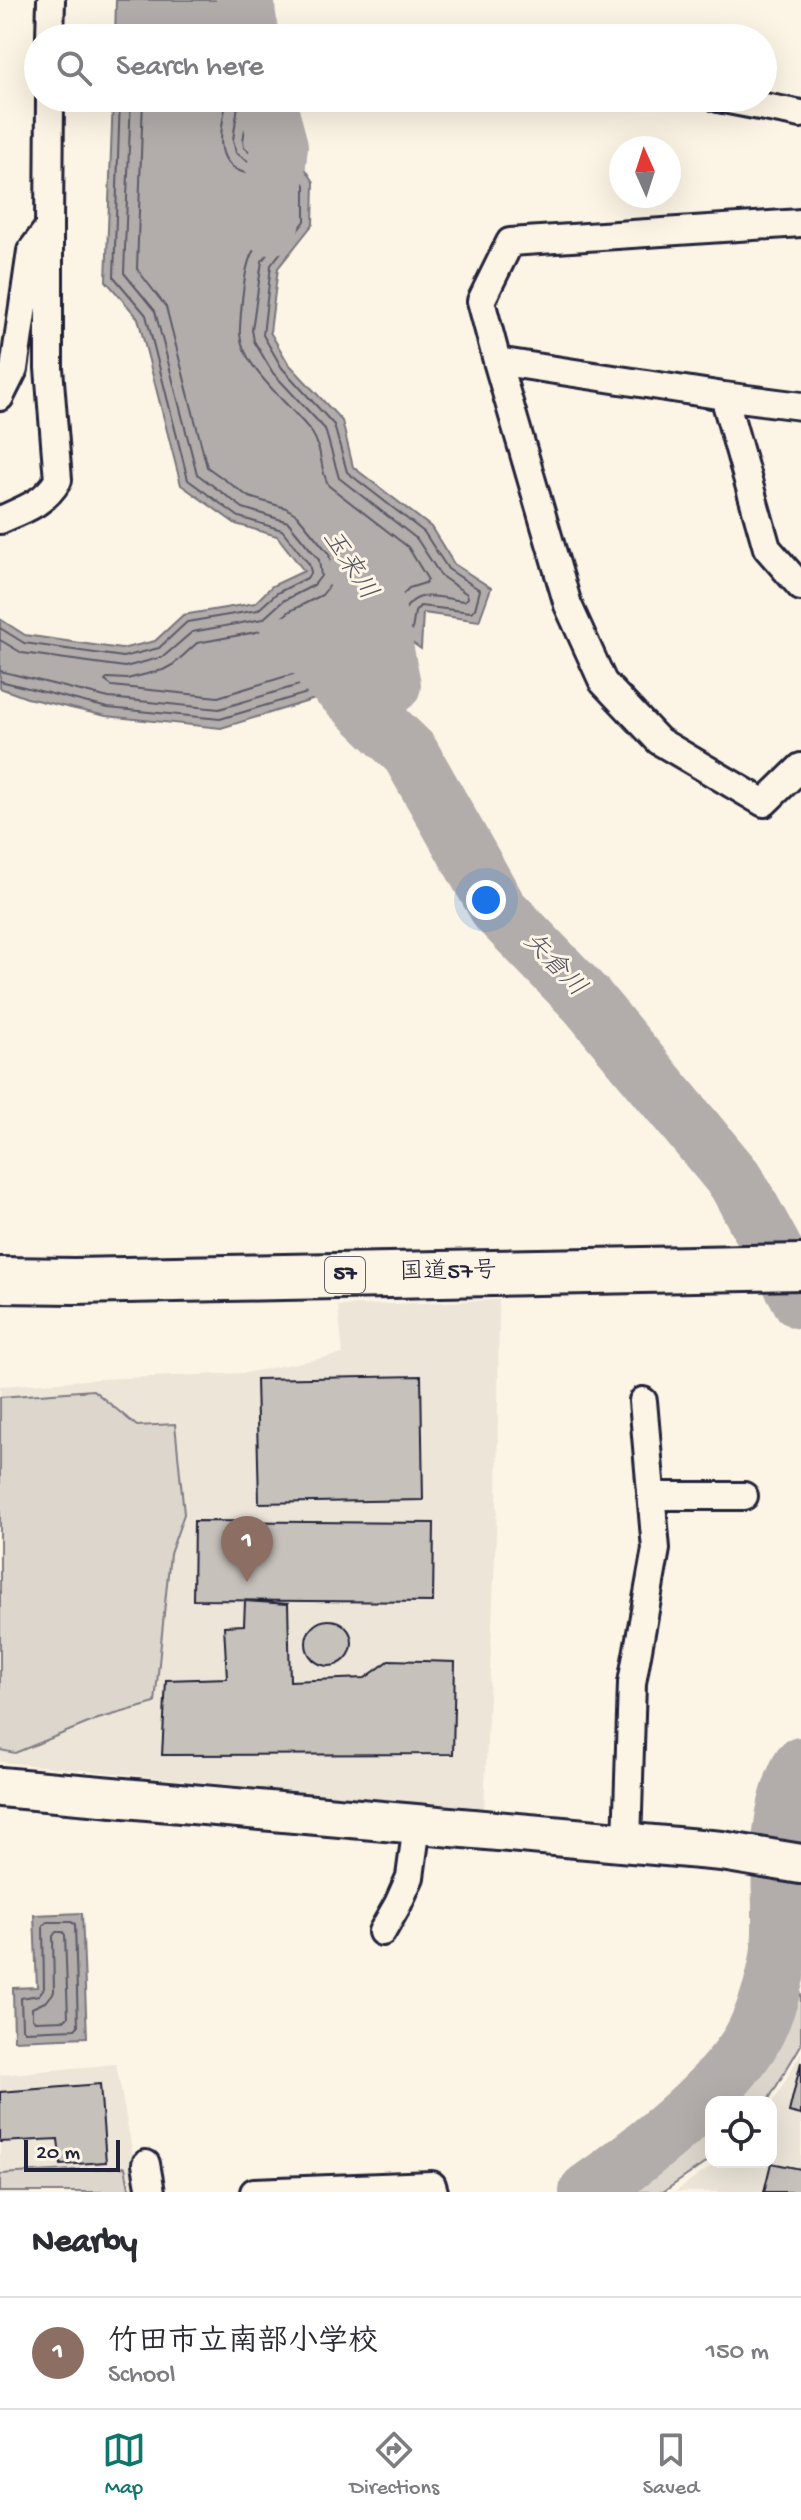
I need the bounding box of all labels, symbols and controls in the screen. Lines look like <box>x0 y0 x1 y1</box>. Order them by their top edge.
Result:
search box <box>24 24 777 112</box>
icon: search <box>52 46 96 90</box>
text: Search here <box>116 51 264 86</box>
north arrow <box>609 136 681 208</box>
water label: 玉来川 <box>314 524 384 607</box>
your location <box>466 880 506 920</box>
water label: 矢倉川 <box>515 926 593 1005</box>
road number: 57 <box>325 1257 365 1293</box>
street label: 国道57号 <box>399 1257 497 1288</box>
pin: 1 <box>221 1516 273 1582</box>
map controls <box>705 2096 777 2168</box>
button: locate <box>705 2096 777 2168</box>
scale bar <box>24 2136 120 2172</box>
text: 20 m <box>36 2141 80 2167</box>
text: Nearby <box>32 2224 137 2264</box>
text: 竹田市立南部小学校 <box>108 2326 378 2361</box>
text: 1 <box>53 2338 63 2369</box>
text: 150 m <box>705 2338 769 2369</box>
text: School <box>108 2361 176 2392</box>
tab: Map <box>102 2428 146 2502</box>
tab: Directions <box>350 2428 439 2502</box>
tab: Saved <box>643 2428 699 2502</box>

